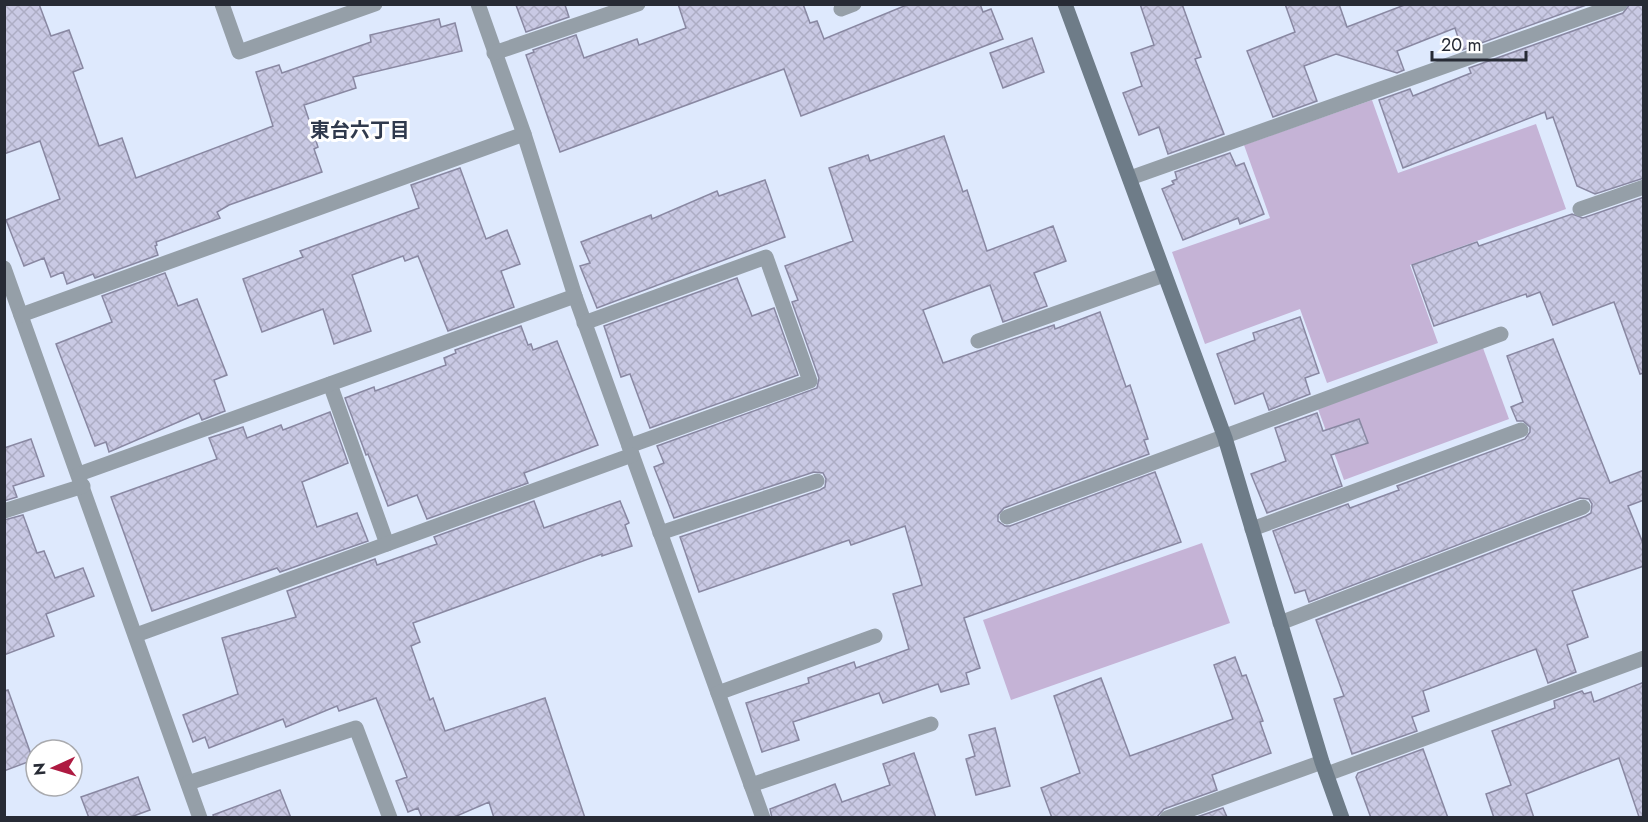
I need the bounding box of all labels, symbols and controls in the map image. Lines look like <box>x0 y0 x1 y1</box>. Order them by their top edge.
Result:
scale bar <box>1432 24 1526 62</box>
text: 20 m <box>1441 32 1481 58</box>
district label: 東台六丁目 <box>310 116 410 145</box>
north arrow <box>24 738 84 798</box>
text: N <box>28 762 51 776</box>

